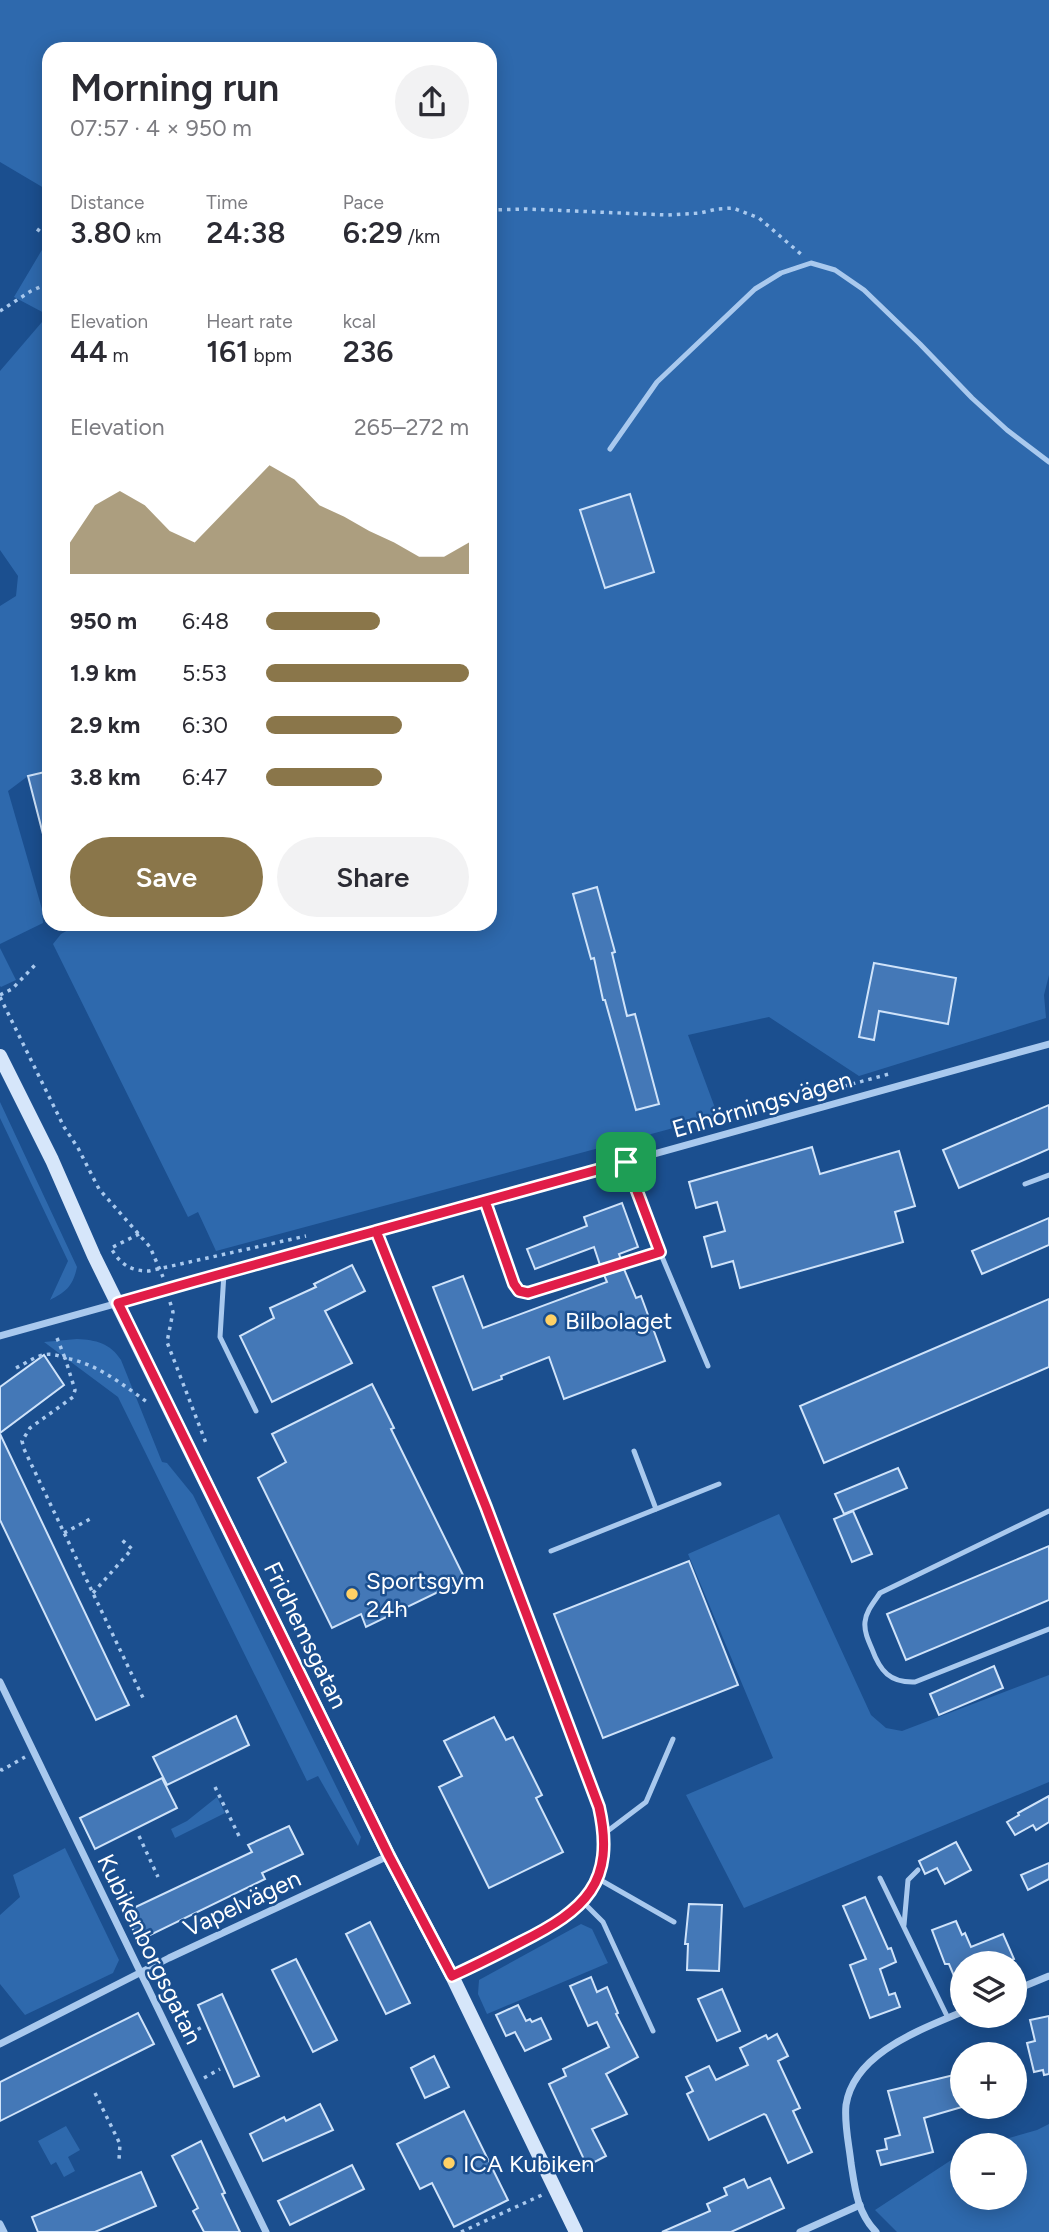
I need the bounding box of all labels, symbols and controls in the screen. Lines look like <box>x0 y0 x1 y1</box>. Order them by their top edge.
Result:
text: Morning run <box>70 65 279 111</box>
button: share <box>395 65 469 139</box>
text: 07:57 · 4 × 950 m <box>70 114 252 142</box>
text: Distance <box>70 191 144 214</box>
text: Time <box>206 191 248 214</box>
text: Pace <box>343 191 384 214</box>
text: 3.80 <box>70 214 131 251</box>
text: 24:38 <box>206 214 286 251</box>
text: 6:29 <box>343 214 403 251</box>
text: km <box>131 225 161 248</box>
text: /km <box>403 225 440 248</box>
text: Elevation <box>70 310 148 333</box>
text: Heart rate <box>206 310 293 333</box>
text: kcal <box>343 310 376 333</box>
text: 44 <box>70 333 108 370</box>
text: 161 <box>206 333 249 370</box>
text: 236 <box>343 333 394 370</box>
text: m <box>108 344 129 367</box>
text: bpm <box>249 344 292 367</box>
text: Elevation <box>70 413 165 441</box>
text: 265–272 m <box>354 413 469 441</box>
text: 950 m <box>70 607 137 635</box>
text: 6:48 <box>182 607 229 635</box>
text: 1.9 km <box>70 659 137 687</box>
text: 5:53 <box>182 659 227 687</box>
text: 2.9 km <box>70 711 140 739</box>
text: 6:30 <box>182 711 228 739</box>
text: 3.8 km <box>70 763 140 791</box>
text: 6:47 <box>182 763 227 791</box>
button: Save <box>70 837 263 917</box>
button: Share <box>277 837 469 917</box>
street label: Enhörningsvägen <box>669 1064 855 1144</box>
pin <box>596 1132 656 1192</box>
icon: arrive <box>607 1143 645 1181</box>
place label: Bilbolaget <box>565 1306 672 1335</box>
marker: Bilbolaget <box>543 1312 559 1328</box>
street label: Fridhemsgatan <box>258 1557 354 1713</box>
place label: Sportsgym 24h <box>366 1566 484 1623</box>
marker: Sportsgym 24h <box>344 1586 360 1602</box>
street label: Kubikenborgsgatan <box>91 1849 209 2049</box>
street label: Vapelvägen <box>179 1863 305 1943</box>
map controls <box>950 1951 1027 2210</box>
button: layers <box>950 1951 1027 2028</box>
button: + <box>950 2042 1027 2119</box>
button: − <box>950 2133 1027 2210</box>
place label: ICA Kubiken <box>463 2149 594 2178</box>
marker: ICA Kubiken <box>441 2155 457 2171</box>

